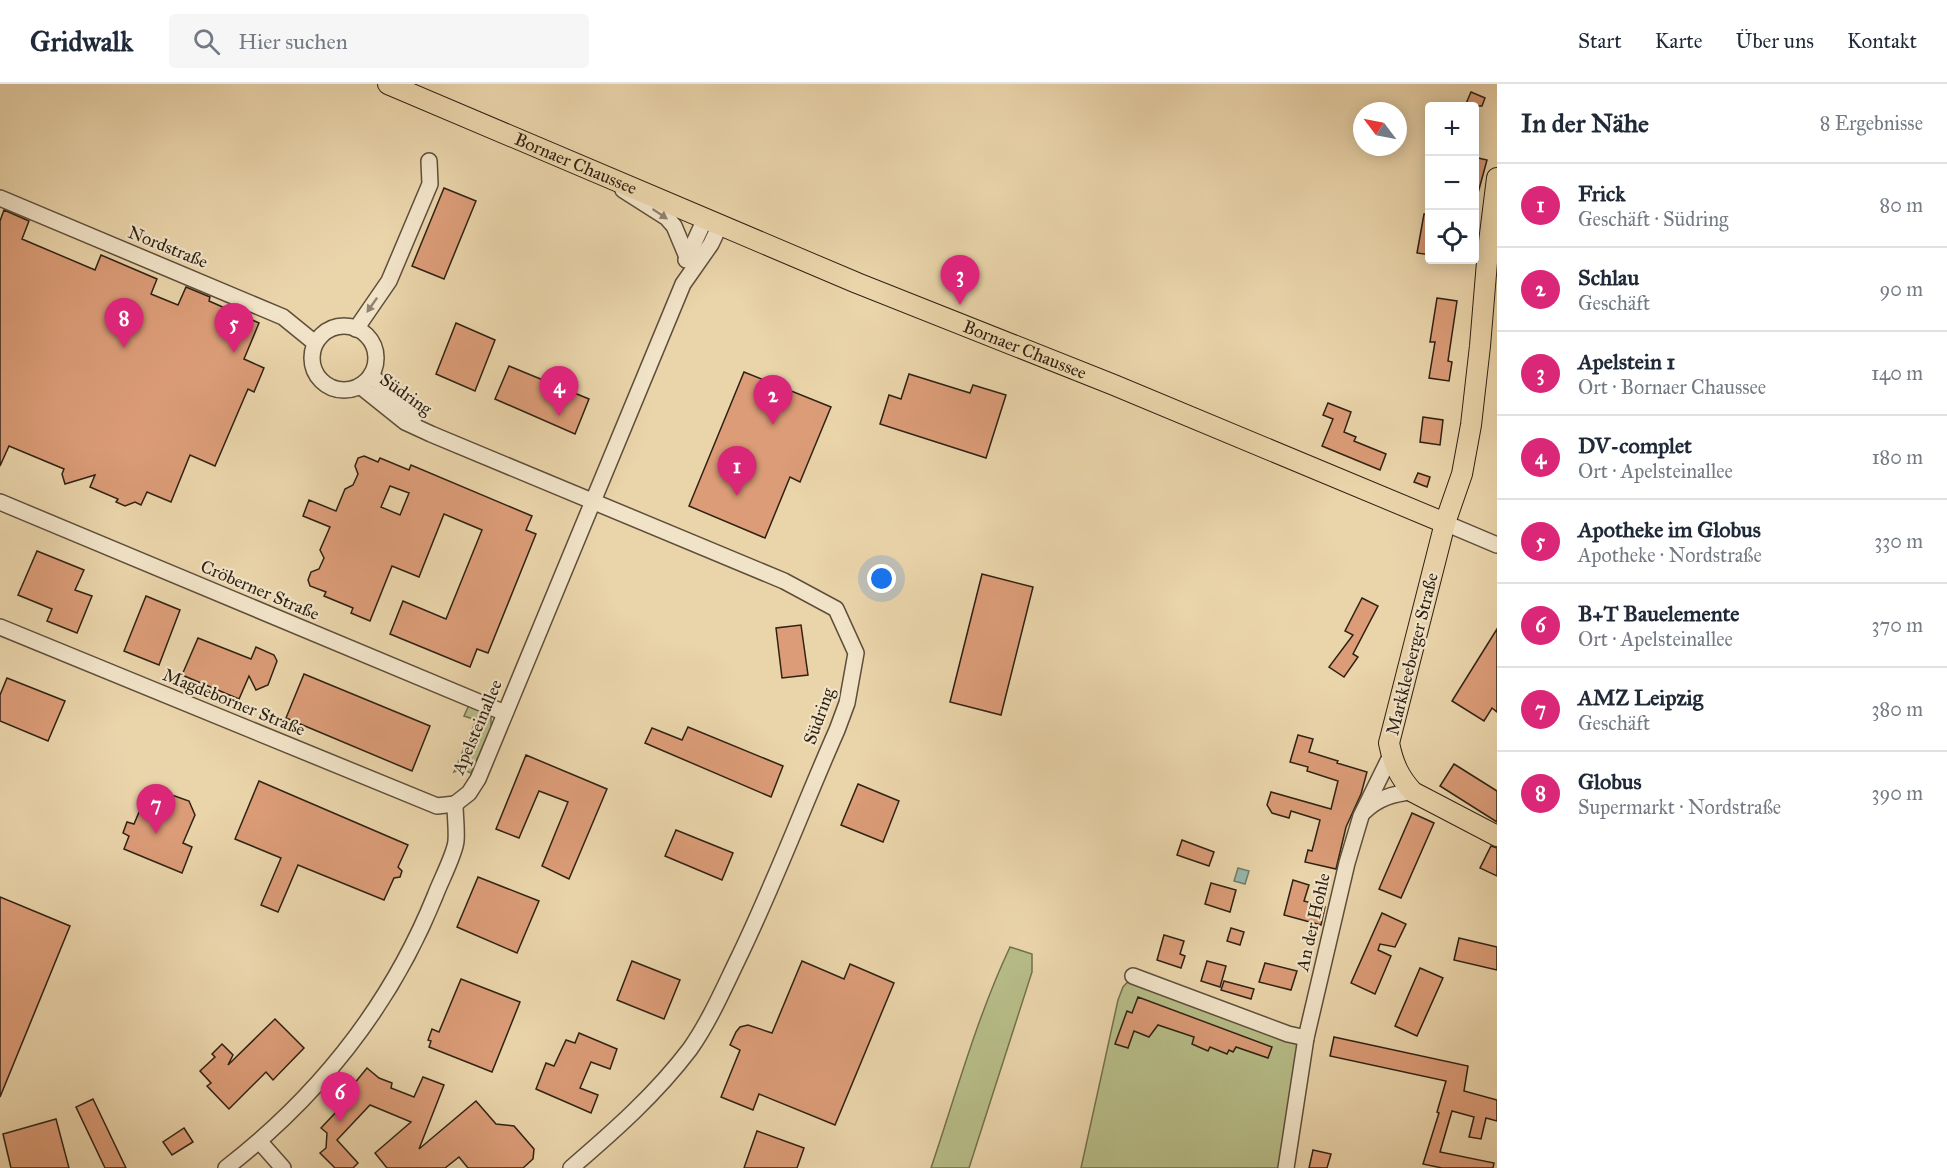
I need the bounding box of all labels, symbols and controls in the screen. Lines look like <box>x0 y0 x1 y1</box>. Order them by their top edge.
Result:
search box <box>169 14 589 68</box>
text: Gridwalk <box>30 24 133 59</box>
icon: search <box>190 25 223 58</box>
text: Hier suchen <box>238 28 348 55</box>
text: Start <box>1578 28 1622 54</box>
text: Karte <box>1655 28 1703 54</box>
text: Über uns <box>1736 28 1814 54</box>
text: Kontakt <box>1847 28 1917 54</box>
north arrow <box>1353 102 1407 156</box>
map controls <box>1425 102 1479 264</box>
button: + <box>1425 102 1479 156</box>
text: In der Nähe <box>1521 107 1649 139</box>
text: 8 Ergebnisse <box>1820 111 1923 135</box>
street label: Bornaer Chaussee <box>511 128 640 199</box>
button: − <box>1425 156 1479 210</box>
text: Frick <box>1578 180 1626 207</box>
text: 1 <box>1537 193 1544 217</box>
text: 80 m <box>1880 193 1923 217</box>
text: Geschäft · Südring <box>1578 207 1728 231</box>
one-way arrow <box>651 208 667 220</box>
button: locate <box>1425 210 1479 264</box>
street label: Nordstraße <box>125 221 211 273</box>
pin: 3 <box>940 256 980 305</box>
text: Schlau <box>1578 264 1639 291</box>
text: 2 <box>1536 277 1545 301</box>
text: 90 m <box>1880 277 1923 301</box>
text: Geschäft <box>1578 291 1650 315</box>
one-way arrow <box>366 296 378 312</box>
pin: 8 <box>104 298 144 348</box>
pin: 5 <box>214 304 254 353</box>
street label: Bornaer Chaussee <box>960 315 1090 384</box>
text: Apelstein 1 <box>1578 348 1675 375</box>
text: 3 <box>1537 361 1545 385</box>
text: 140 m <box>1871 361 1923 385</box>
pin: 4 <box>540 366 578 416</box>
street label: Südring <box>375 368 437 421</box>
text: Ort · Bornaer Chaussee <box>1578 375 1766 399</box>
pin: 2 <box>754 376 792 425</box>
text: DV-complet <box>1578 432 1692 459</box>
text: 4 <box>1535 445 1546 469</box>
text: 180 m <box>1872 445 1923 469</box>
pin: 1 <box>718 446 756 496</box>
text: Ort · Apelsteinallee <box>1578 459 1733 483</box>
text: Apotheke im Globus <box>1578 516 1761 543</box>
text: 5 <box>1536 529 1545 553</box>
text: 330 m <box>1874 529 1923 553</box>
text: Apotheke · Nordstraße <box>1578 543 1762 567</box>
street label: Cröberner Straße <box>197 555 323 625</box>
your location <box>867 564 896 593</box>
street label: Markkleeberger Straße <box>1381 570 1444 738</box>
text: B+T Bauelemente <box>1578 600 1739 627</box>
text: 6 <box>1535 613 1546 637</box>
text: 370 m <box>1872 613 1923 637</box>
text: Ort · Apelsteinallee <box>1578 627 1733 651</box>
street label: Magdeborner Straße <box>159 663 308 741</box>
street label: Apelsteinallee <box>447 676 507 779</box>
street label: Südring <box>799 684 841 748</box>
text: AMZ Leipzig <box>1578 684 1703 711</box>
text: 7 <box>1535 697 1546 721</box>
text: 380 m <box>1872 697 1923 721</box>
text: Geschäft <box>1578 711 1650 735</box>
text: Globus <box>1578 768 1642 795</box>
text: 8 <box>1535 781 1546 805</box>
text: 390 m <box>1872 781 1923 805</box>
pin: 7 <box>136 784 176 834</box>
text: Supermarkt · Nordstraße <box>1578 795 1781 819</box>
street label: An der Hohle <box>1291 871 1335 974</box>
pin: 6 <box>320 1072 360 1122</box>

